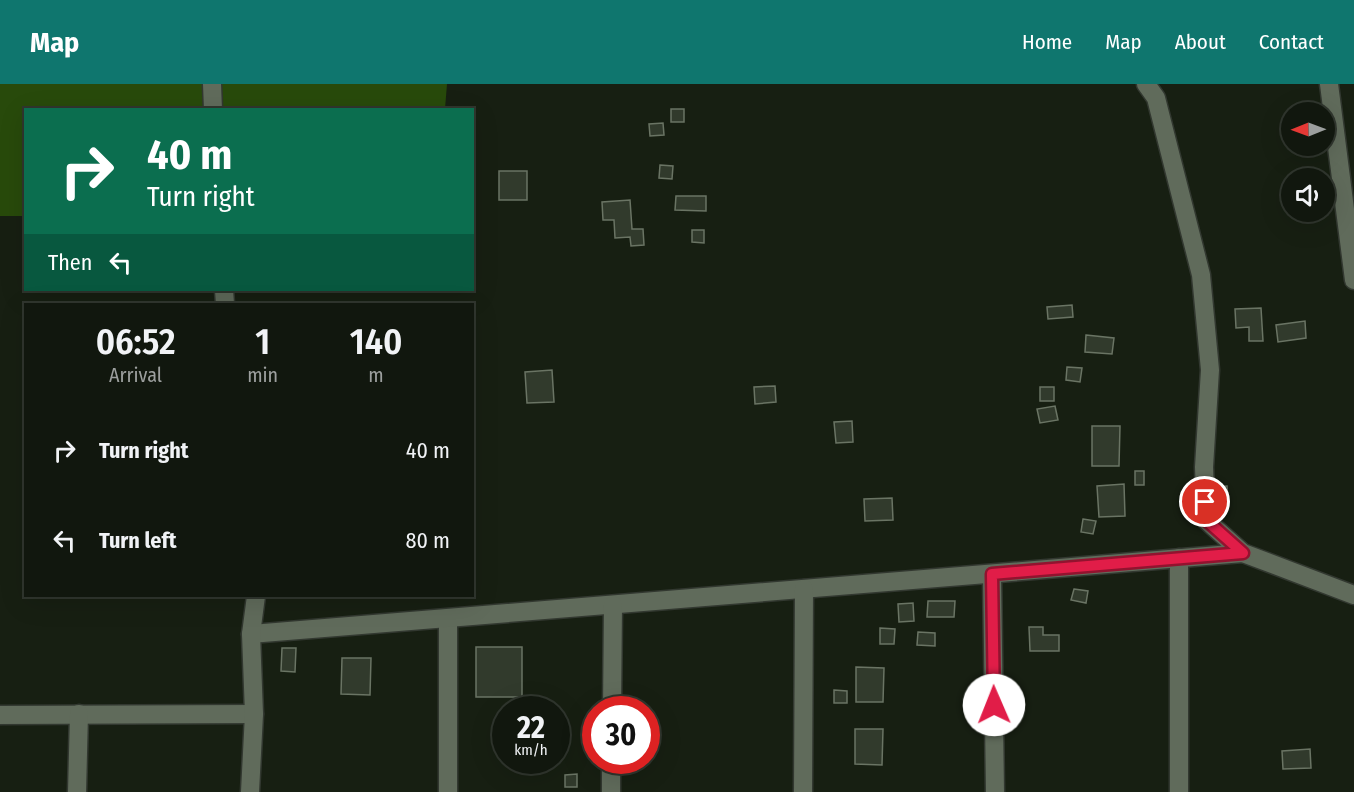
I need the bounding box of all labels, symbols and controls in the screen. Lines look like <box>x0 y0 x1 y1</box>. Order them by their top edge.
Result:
text: Map <box>30 26 79 59</box>
text: Home <box>1022 29 1072 55</box>
text: Map <box>1105 29 1142 55</box>
text: About <box>1175 29 1226 55</box>
text: Contact <box>1259 29 1324 55</box>
north arrow <box>1281 102 1335 156</box>
map controls <box>1281 102 1335 222</box>
text: 40 m <box>147 130 232 180</box>
icon: right <box>48 132 126 210</box>
button: sound <box>1281 168 1335 222</box>
text: Turn right <box>147 181 255 213</box>
icon: left <box>104 246 137 279</box>
text: Then <box>48 249 92 276</box>
text: 06:52 <box>96 320 176 364</box>
text: 1 <box>255 320 270 364</box>
text: 140 <box>350 320 402 364</box>
text: Arrival <box>109 363 162 387</box>
text: min <box>247 363 278 387</box>
text: m <box>368 363 384 387</box>
icon: right <box>48 434 81 467</box>
text: Turn right <box>99 437 188 464</box>
text: 40 m <box>406 437 450 464</box>
pin <box>1179 476 1230 527</box>
icon: arrive <box>1188 485 1221 518</box>
icon: left <box>48 524 81 557</box>
text: Turn left <box>99 527 177 554</box>
text: 80 m <box>405 527 450 554</box>
position arrow <box>962 673 1026 737</box>
speed limit sign: 30 <box>582 696 660 774</box>
text: 22 <box>517 710 545 746</box>
text: km/h <box>514 741 548 759</box>

